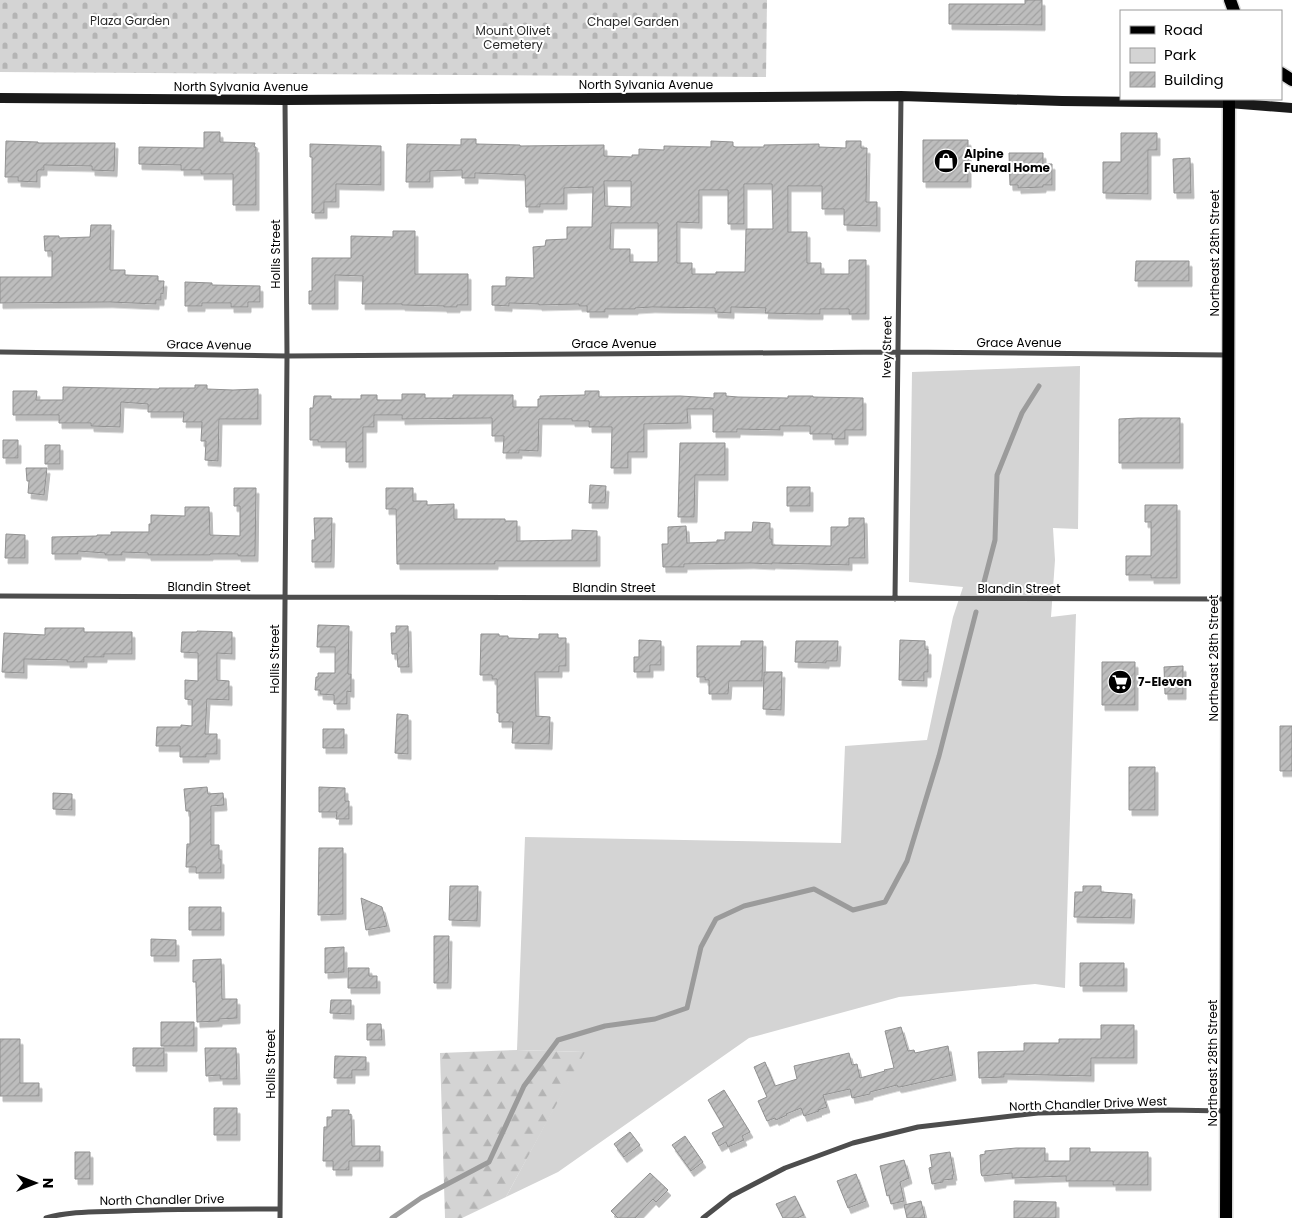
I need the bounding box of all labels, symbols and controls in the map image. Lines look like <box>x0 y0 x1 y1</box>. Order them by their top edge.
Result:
legend <box>1120 10 1282 100</box>
park label: Plaza Garden <box>90 12 170 29</box>
park label: Chapel Garden <box>587 13 679 30</box>
text: Road <box>1164 19 1203 40</box>
park label: Mount Olivet Cemetery <box>476 22 550 53</box>
text: Park <box>1164 44 1196 65</box>
text: Building <box>1164 69 1224 90</box>
street label: North Sylvania Avenue <box>579 76 713 93</box>
street label: North Sylvania Avenue <box>174 78 308 95</box>
place label: Alpine Funeral Home <box>964 145 1051 176</box>
shop icon: Alpine Funeral Home <box>933 148 959 174</box>
street label: Northeast 28th Street <box>1206 190 1223 316</box>
street label: Hollis Street <box>267 219 284 289</box>
street label: Ivey Street <box>877 316 896 378</box>
street label: Grace Avenue <box>977 334 1061 351</box>
street label: Grace Avenue <box>166 335 252 354</box>
street label: Grace Avenue <box>572 335 656 352</box>
street label: Blandin Street <box>167 578 251 595</box>
street label: Blandin Street <box>572 579 656 596</box>
street label: Blandin Street <box>977 580 1061 597</box>
street label: Northeast 28th Street <box>1205 595 1222 721</box>
street label: Hollis Street <box>266 624 283 694</box>
supermarket icon: 7-Eleven <box>1107 669 1133 695</box>
place label: 7-Eleven <box>1138 673 1192 690</box>
street label: Northeast 28th Street <box>1204 1000 1221 1126</box>
street label: Hollis Street <box>262 1029 279 1099</box>
street label: North Chandler Drive West <box>1009 1092 1167 1115</box>
north arrow <box>10 1158 60 1208</box>
text: N <box>38 1178 58 1188</box>
street label: North Chandler Drive <box>99 1190 225 1209</box>

